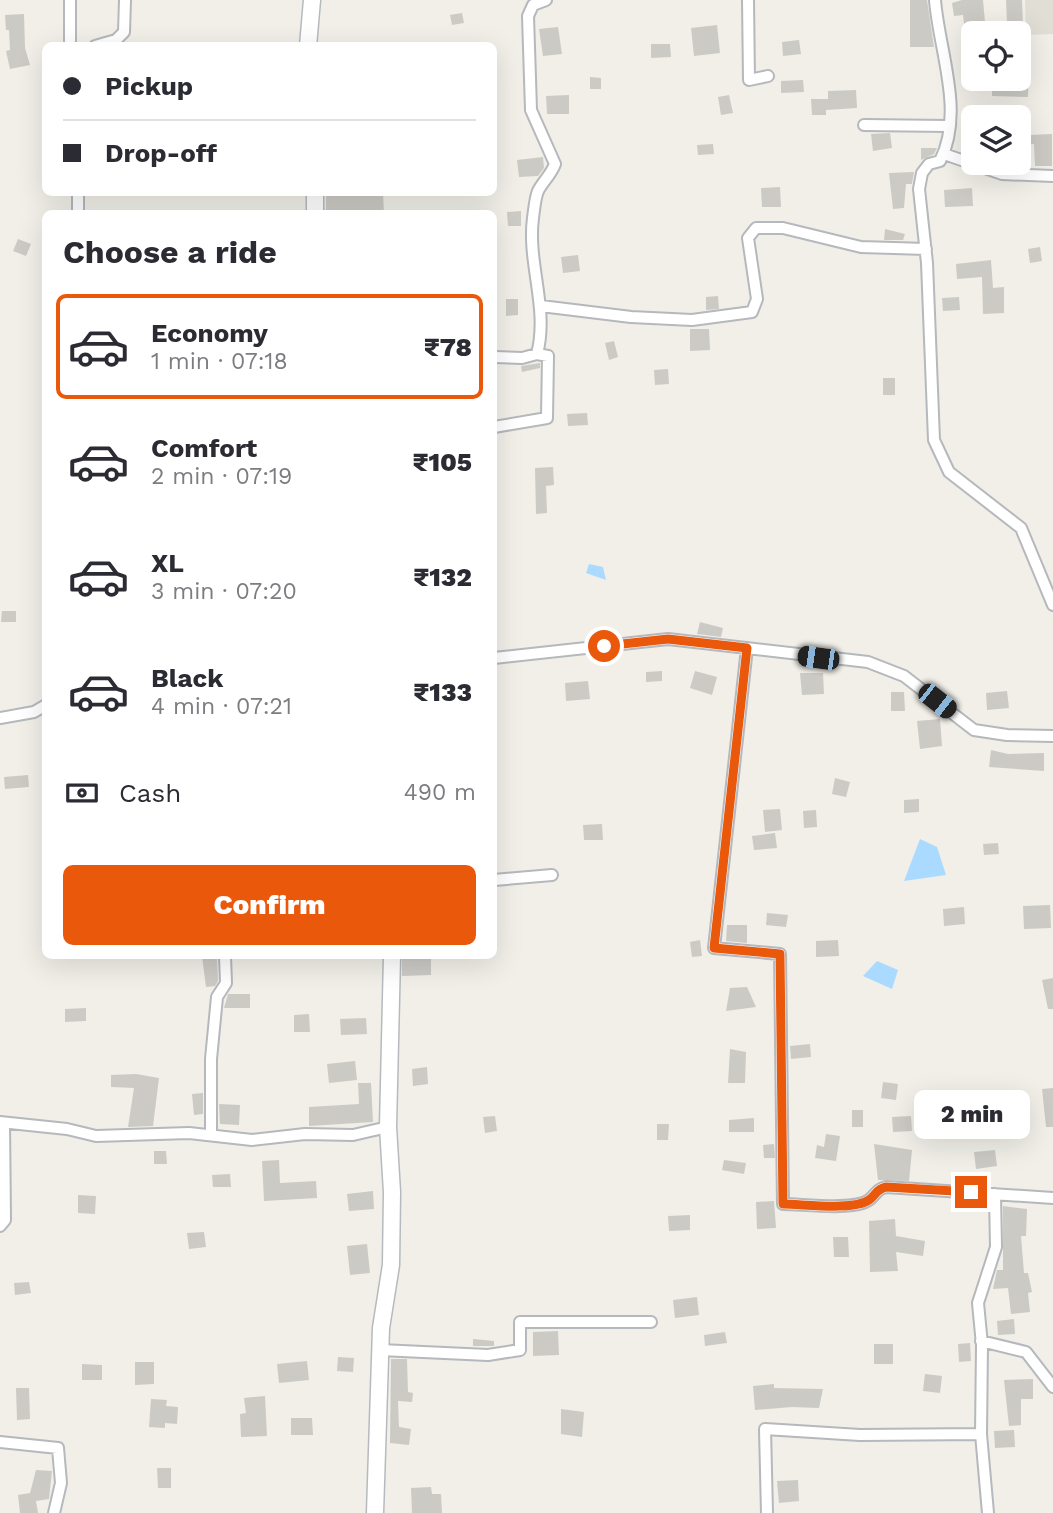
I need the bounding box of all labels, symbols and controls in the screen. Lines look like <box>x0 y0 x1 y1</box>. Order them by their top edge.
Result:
map controls <box>961 21 1031 175</box>
button: locate <box>961 21 1031 91</box>
text: Pickup <box>105 71 193 101</box>
button: layers <box>961 105 1031 175</box>
text: Drop-off <box>105 138 217 168</box>
text: Choose a ride <box>63 233 277 271</box>
icon: car <box>67 315 130 378</box>
text: Economy <box>151 318 268 348</box>
text: ₹78 <box>424 332 472 362</box>
text: 1 min · 07:18 <box>151 348 288 375</box>
icon: car <box>67 430 130 493</box>
text: Comfort <box>151 433 257 463</box>
text: ₹105 <box>412 447 472 477</box>
text: 2 min · 07:19 <box>151 463 292 490</box>
icon: car <box>67 545 130 608</box>
text: XL <box>151 548 184 578</box>
text: ₹132 <box>413 562 472 592</box>
text: 3 min · 07:20 <box>151 578 297 605</box>
route start <box>588 630 620 662</box>
car <box>796 645 841 671</box>
icon: car <box>67 660 130 723</box>
text: Black <box>151 663 223 693</box>
text: ₹133 <box>413 677 472 707</box>
car <box>914 680 961 722</box>
text: 4 min · 07:21 <box>151 693 292 720</box>
icon: cash <box>63 774 101 812</box>
text: Cash <box>119 778 181 808</box>
text: 490 m <box>404 779 476 806</box>
button: Confirm <box>63 865 476 945</box>
callout: 2 min <box>913 1090 1029 1140</box>
text: 2 min <box>941 1101 1003 1128</box>
route end <box>955 1176 987 1208</box>

